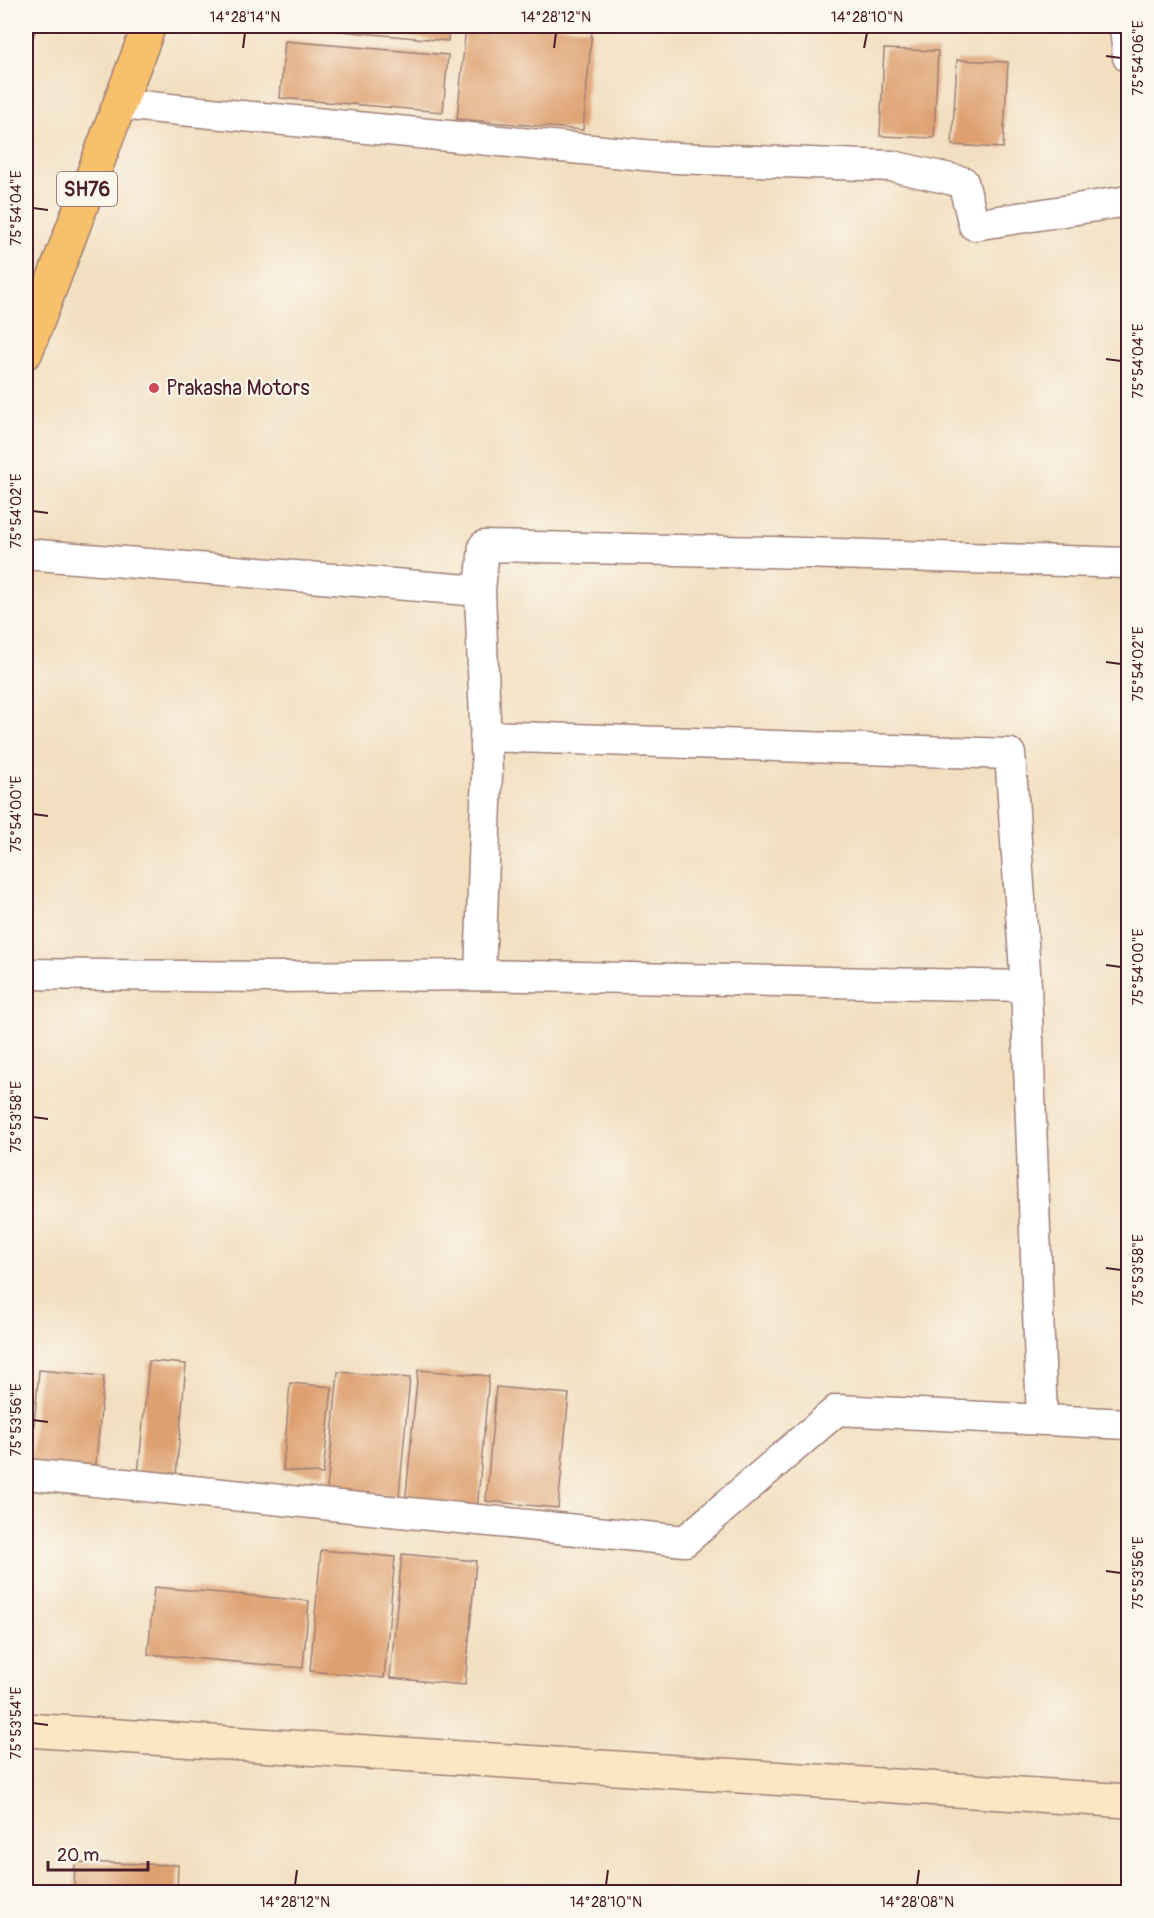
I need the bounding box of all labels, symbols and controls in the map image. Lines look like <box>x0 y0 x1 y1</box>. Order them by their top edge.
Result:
text: 14°28'14"N <box>210 8 280 27</box>
text: 14°28'12"N <box>521 8 591 27</box>
text: 14°28'10"N <box>831 8 903 27</box>
text: 75°54'06"E <box>1129 20 1148 96</box>
text: 75°54'04"E <box>7 170 26 246</box>
road number: SH76 <box>57 172 117 206</box>
text: 75°54'04"E <box>1129 323 1148 399</box>
place label: Prakasha Motors <box>166 375 310 402</box>
marker: Prakasha Motors <box>147 381 161 395</box>
text: 75°54'02"E <box>7 473 26 548</box>
text: 75°54'02"E <box>1129 626 1148 701</box>
text: 75°54'00"E <box>7 775 26 852</box>
text: 75°54'00"E <box>1129 928 1148 1005</box>
text: 75°53'58"E <box>7 1081 26 1153</box>
text: 75°53'58"E <box>1129 1234 1148 1306</box>
text: 75°53'56"E <box>7 1383 26 1456</box>
text: 75°53'56"E <box>1129 1536 1148 1609</box>
text: 75°53'54"E <box>7 1686 26 1759</box>
scale bar <box>48 1834 148 1872</box>
text: 20 m <box>57 1844 99 1867</box>
text: 14°28'12"N <box>260 1893 330 1912</box>
text: 14°28'10"N <box>570 1893 642 1912</box>
text: 14°28'08"N <box>880 1893 954 1912</box>

